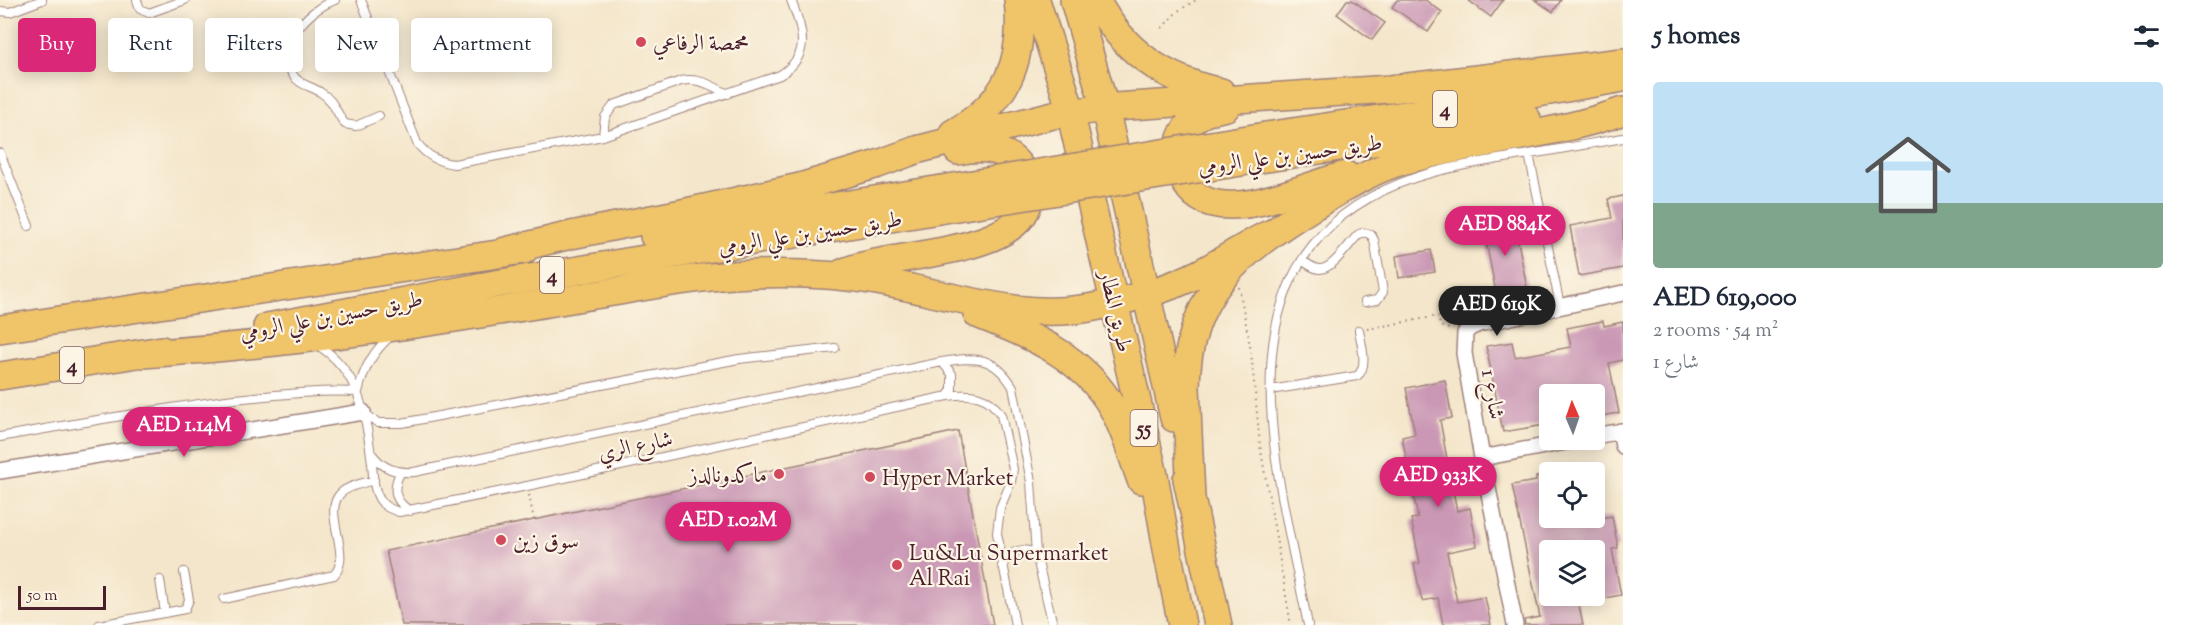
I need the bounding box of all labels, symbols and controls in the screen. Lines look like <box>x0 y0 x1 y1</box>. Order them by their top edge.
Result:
chip: Buy <box>18 18 96 72</box>
chip: Rent <box>108 18 193 72</box>
chip: Filters <box>205 18 303 72</box>
chip: New <box>315 18 399 72</box>
chip: Apartment <box>411 18 552 72</box>
text: 5 homes <box>1653 18 1740 55</box>
icon: filters <box>2130 20 2163 53</box>
place label: محمصة الرفاعي <box>653 29 749 61</box>
marker: محمصة الرفاعي <box>634 35 648 49</box>
road number: 4 <box>1433 91 1457 127</box>
icon: home <box>1854 121 1962 229</box>
street label: طريق حسين بن علي الرومي <box>1196 128 1385 189</box>
street label: طريق حسين بن علي الرومي <box>716 205 905 268</box>
pin: AED 884K <box>1443 206 1567 257</box>
text: AED 884K <box>1459 211 1551 240</box>
road number: 4 <box>540 257 564 293</box>
street label: طريق المطار <box>1089 265 1139 356</box>
text: AED 619,000 <box>1653 280 1797 317</box>
street label: طريق حسين بن علي الرومي <box>237 284 426 354</box>
pin: AED 619K <box>1435 286 1559 337</box>
text: AED 619K <box>1453 291 1541 320</box>
text: 2 rooms · 54 m² <box>1653 317 1778 346</box>
road number: 4 <box>60 347 84 383</box>
text: شارع 1 <box>1653 349 1699 378</box>
street label: شارع 1 <box>1471 367 1511 422</box>
north arrow <box>1539 384 1605 450</box>
map controls <box>1539 384 1605 606</box>
pin: AED 1.14M <box>115 407 253 458</box>
road number: 55 <box>1130 410 1158 446</box>
text: AED 1.14M <box>136 412 232 441</box>
street label: شارع الري <box>595 424 676 471</box>
pin: AED 933K <box>1376 457 1500 508</box>
place label: ماكدونالدز <box>687 461 767 493</box>
text: AED 933K <box>1394 462 1482 491</box>
button: locate <box>1539 462 1605 528</box>
place label: Hyper Market <box>882 464 1014 496</box>
marker: ماكدونالدز <box>772 467 786 481</box>
marker: Hyper Market <box>863 470 877 484</box>
pin: AED 1.02M <box>659 502 797 553</box>
text: AED 1.02M <box>679 507 777 536</box>
place label: سوق زين <box>513 527 579 559</box>
marker: سوق زين <box>494 533 508 547</box>
place label: Lu&Lu Supermarket Al Rai <box>909 539 1109 596</box>
button: layers <box>1539 540 1605 606</box>
marker: Lu&Lu Supermarket Al Rai <box>890 558 904 572</box>
scale bar <box>18 583 106 610</box>
text: 50 m <box>27 585 58 608</box>

